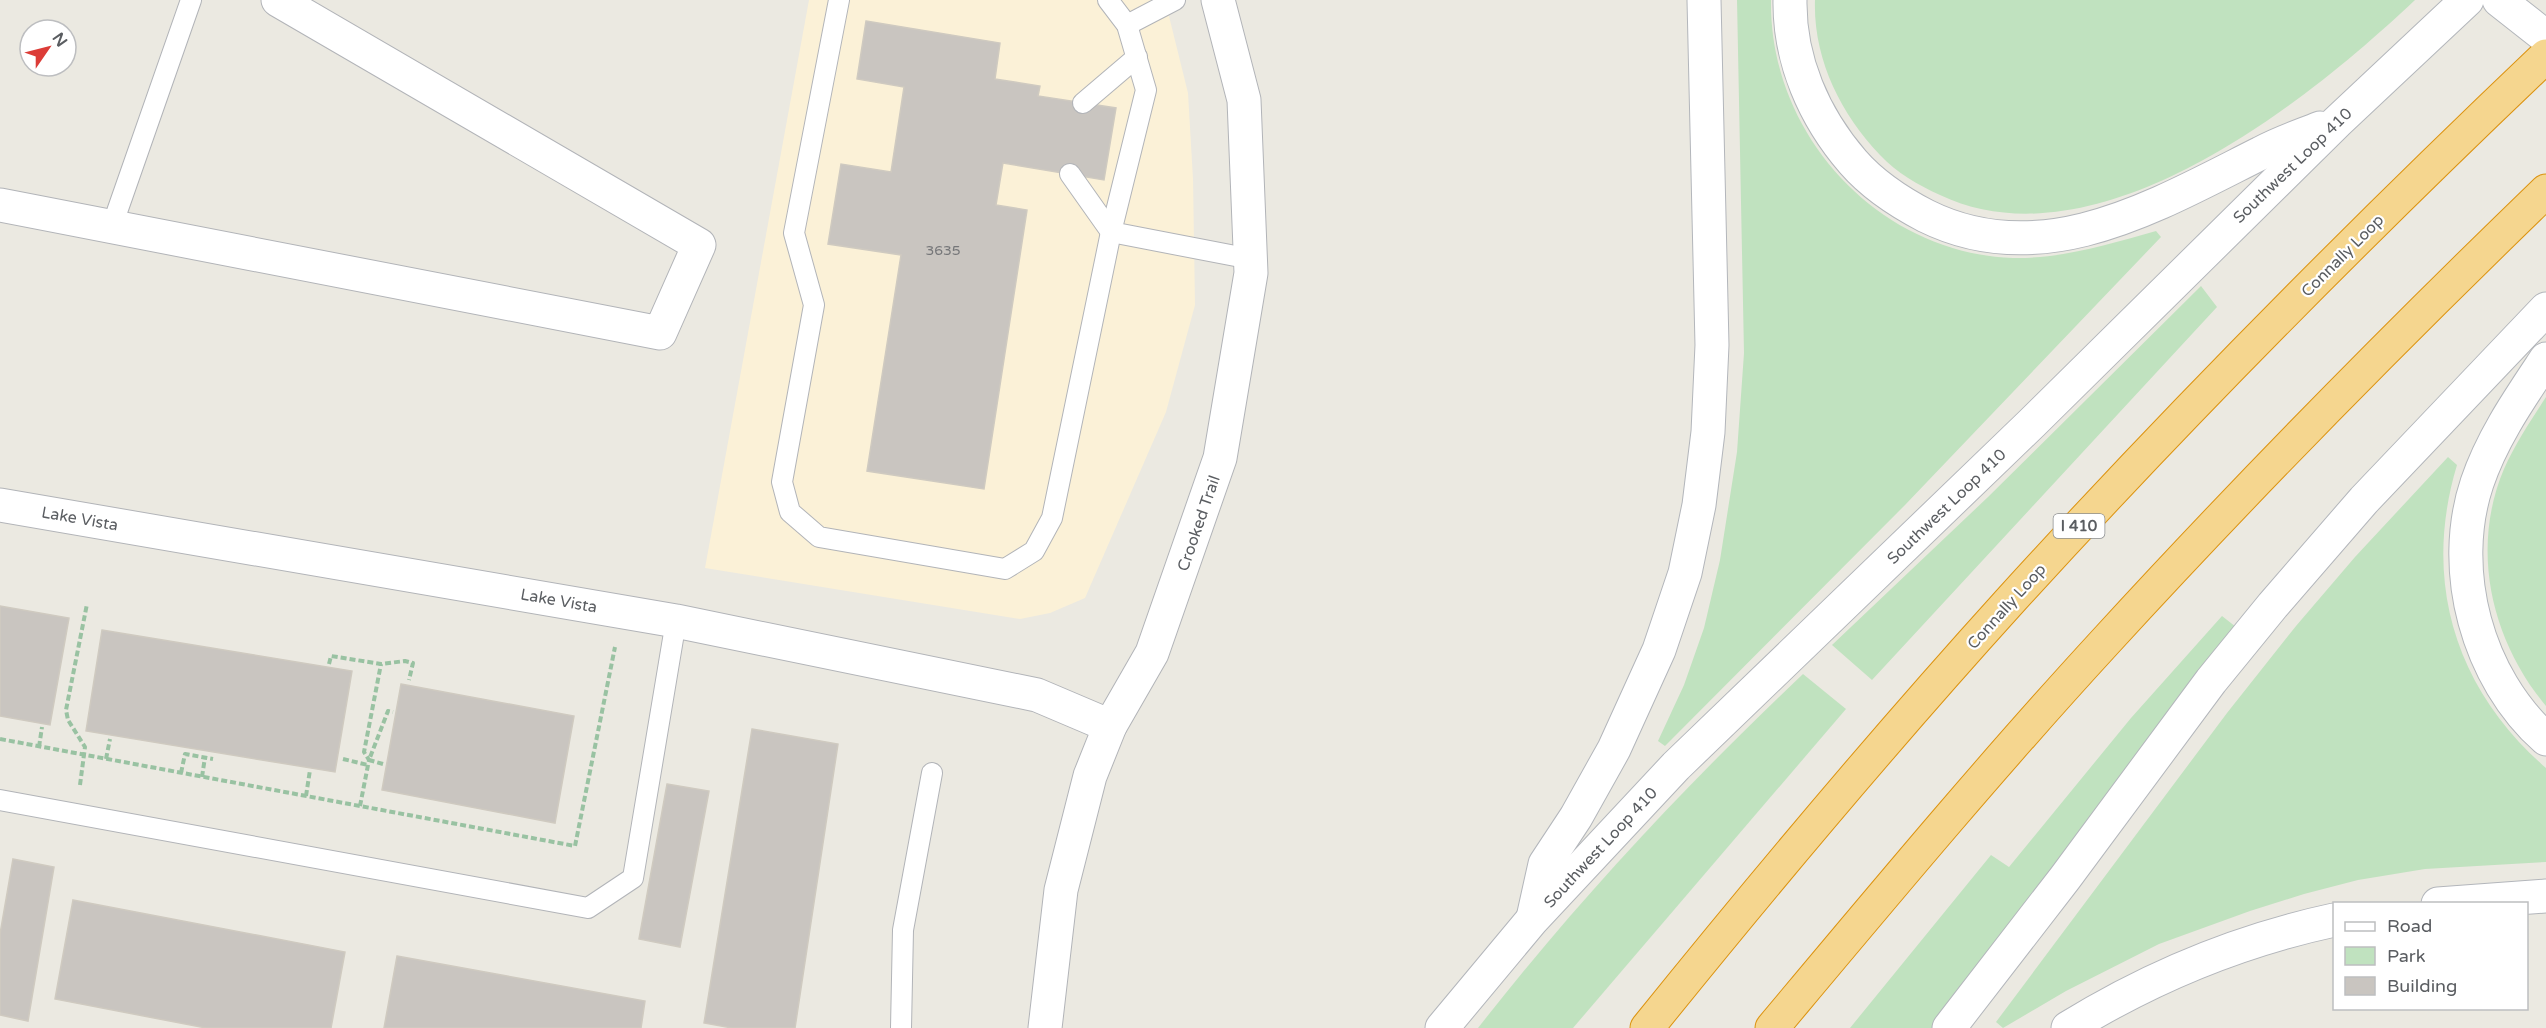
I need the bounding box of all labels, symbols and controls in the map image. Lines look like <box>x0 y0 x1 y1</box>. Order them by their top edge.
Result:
north arrow <box>18 18 78 78</box>
text: N <box>48 29 71 51</box>
street label: Southwest Loop 410 <box>2229 104 2356 228</box>
street label: Connally Loop <box>2297 210 2388 301</box>
house number: 3635 <box>925 242 961 259</box>
street label: Southwest Loop 410 <box>1883 445 2010 569</box>
street label: Crooked Trail <box>1173 473 1225 574</box>
street label: Lake Vista <box>40 502 120 536</box>
road number: I 410 <box>2054 514 2104 538</box>
street label: Connally Loop <box>1963 560 2050 654</box>
street label: Lake Vista <box>519 584 599 618</box>
street label: Southwest Loop 410 <box>1540 783 1662 912</box>
legend <box>2333 902 2528 1010</box>
text: Road <box>2387 915 2432 937</box>
text: Park <box>2387 945 2426 967</box>
text: Building <box>2387 975 2457 997</box>

